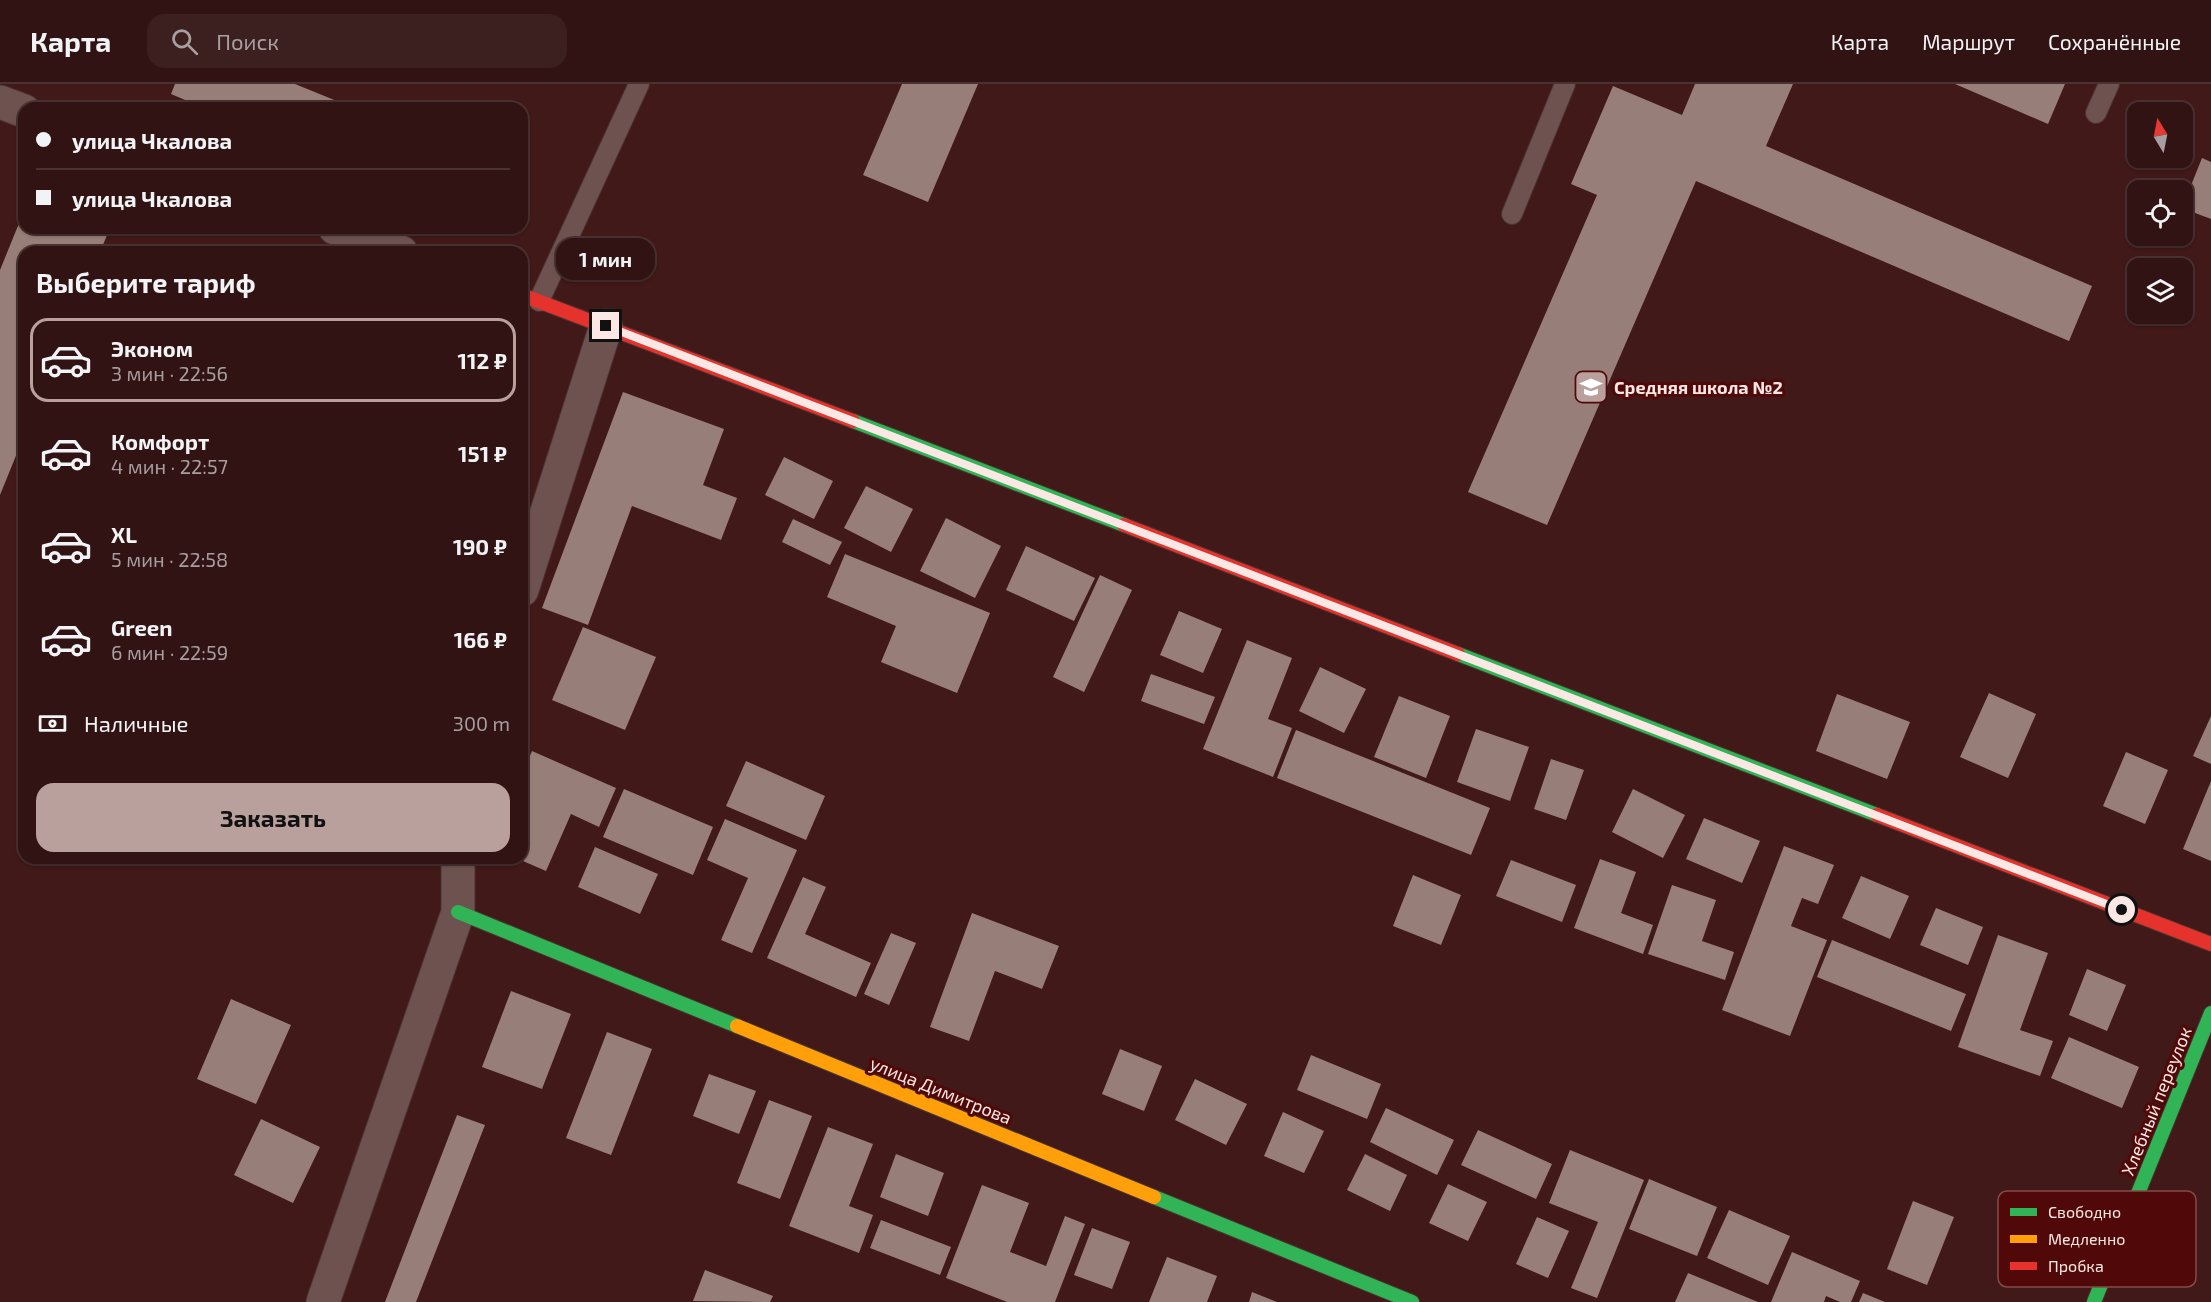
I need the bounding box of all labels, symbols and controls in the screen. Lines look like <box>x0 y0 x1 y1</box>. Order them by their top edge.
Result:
search box <box>147 14 567 68</box>
text: Карта <box>30 24 111 58</box>
icon: search <box>168 25 201 58</box>
text: Поиск <box>216 28 279 54</box>
text: Карта <box>1831 29 1889 54</box>
text: Маршрут <box>1922 29 2015 54</box>
text: Сохранённые <box>2048 29 2181 54</box>
north arrow <box>2127 102 2193 168</box>
map controls <box>2127 102 2193 324</box>
text: улица Чкалова <box>72 127 232 153</box>
button: locate <box>2127 180 2193 246</box>
text: улица Чкалова <box>72 185 232 211</box>
callout: 1 мин <box>556 239 656 281</box>
text: 1 мин <box>579 247 632 271</box>
button: layers <box>2127 258 2193 324</box>
text: Выберите тариф <box>36 266 256 298</box>
route end <box>592 312 619 339</box>
icon: car <box>39 333 93 387</box>
text: Эконом <box>111 335 193 361</box>
text: 112 ₽ <box>457 347 507 373</box>
text: 3 мин · 22:56 <box>111 361 228 385</box>
school or university icon: Средняя школа №2 <box>1573 369 1609 405</box>
place label: Средняя школа №2 <box>1614 376 1783 398</box>
icon: car <box>39 426 93 480</box>
text: Комфорт <box>111 428 209 454</box>
text: 151 ₽ <box>458 440 507 466</box>
text: 4 мин · 22:57 <box>111 454 228 478</box>
icon: car <box>39 519 93 573</box>
text: XL <box>111 521 137 547</box>
text: 190 ₽ <box>453 533 507 559</box>
text: 5 мин · 22:58 <box>111 547 228 571</box>
icon: car <box>39 612 93 666</box>
text: Green <box>111 614 173 640</box>
text: 166 ₽ <box>454 626 507 652</box>
text: 6 мин · 22:59 <box>111 640 228 664</box>
icon: cash <box>36 707 69 740</box>
text: Наличные <box>84 710 188 736</box>
text: 300 m <box>453 711 510 735</box>
button: Заказать <box>36 783 510 852</box>
route start <box>2108 896 2135 923</box>
street label: Хлебный переулок <box>2116 1023 2196 1179</box>
street label: улица Димитрова <box>867 1052 1015 1128</box>
legend <box>1998 1191 2196 1287</box>
text: Свободно <box>2048 1202 2121 1221</box>
text: Медленно <box>2048 1229 2125 1248</box>
text: Пробка <box>2048 1256 2104 1275</box>

